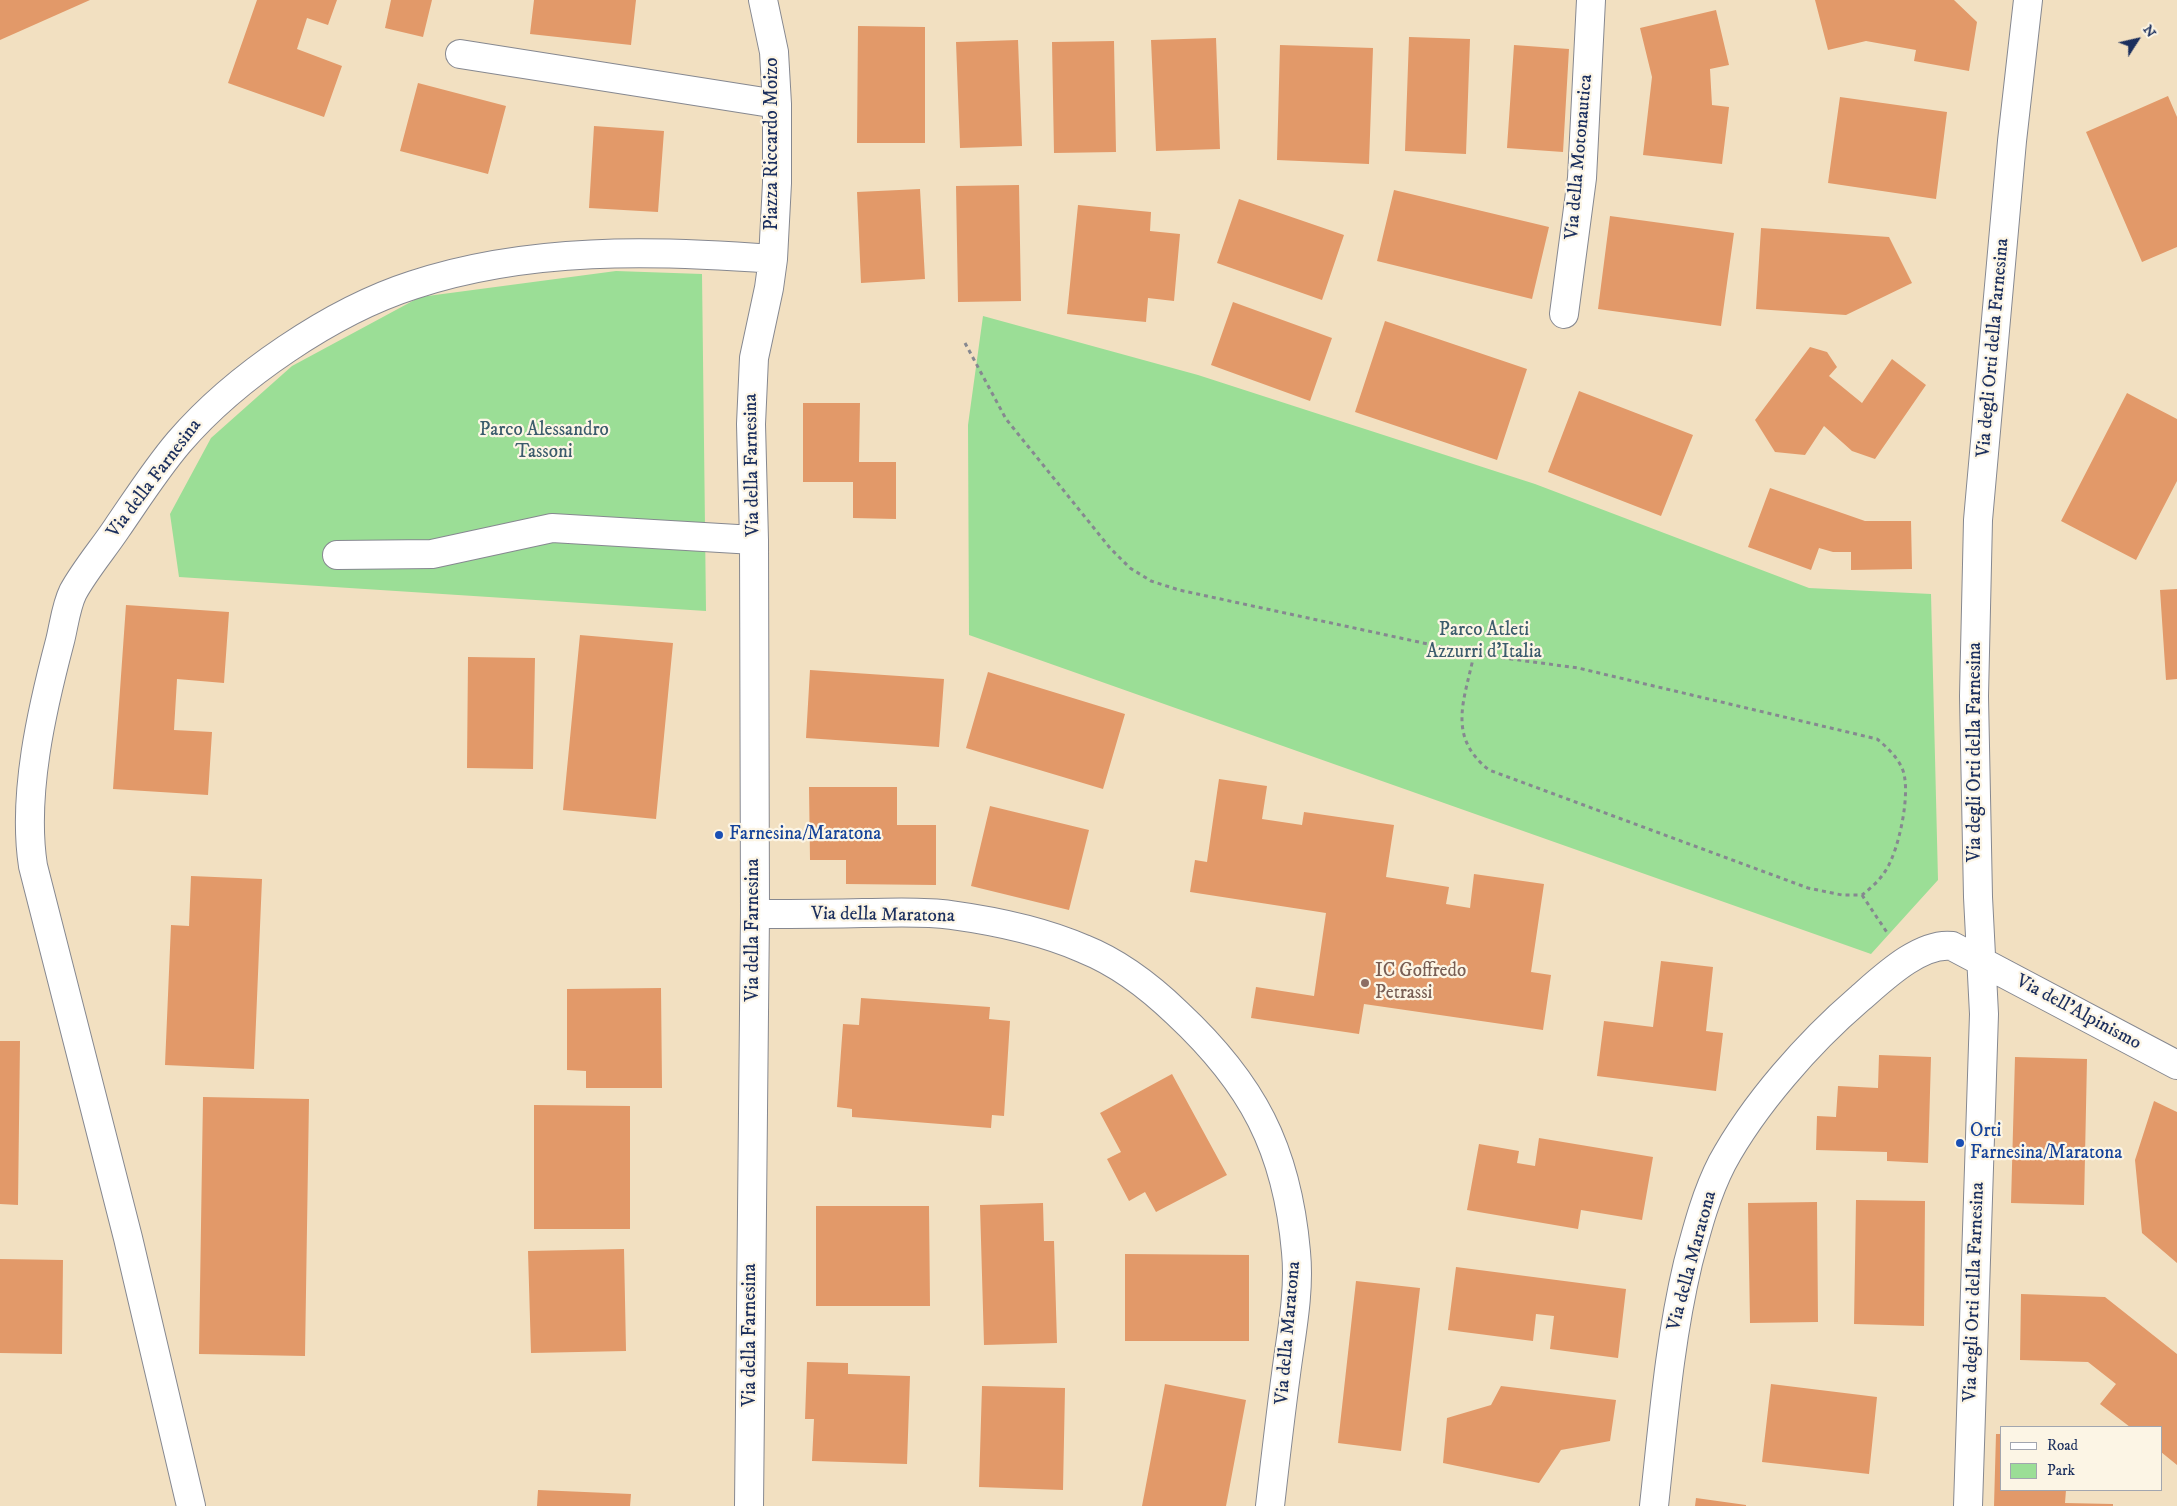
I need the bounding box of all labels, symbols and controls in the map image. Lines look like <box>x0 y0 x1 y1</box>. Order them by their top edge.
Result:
north arrow <box>2112 15 2162 65</box>
text: N <box>2139 22 2160 41</box>
street label: Piazza Riccardo Moizo <box>762 57 784 231</box>
street label: Via della Motonautica <box>1561 73 1599 241</box>
street label: Via degli Orti della Farnesina <box>1973 237 2015 459</box>
street label: Via della Farnesina <box>740 393 766 537</box>
street label: Via della Farnesina <box>103 415 207 543</box>
park label: Parco Alessandro Tassoni <box>479 420 609 464</box>
park label: Parco Atleti Azzurri d'Italia <box>1426 620 1542 664</box>
street label: Via degli Orti della Farnesina <box>1965 642 1987 862</box>
place label: Farnesina/Maratona <box>729 824 881 846</box>
marker: Farnesina/Maratona <box>713 829 725 841</box>
street label: Via della Farnesina <box>743 858 765 1002</box>
street label: Via della Maratona <box>811 903 955 929</box>
place label: IC Goffredo Petrassi <box>1375 961 1466 1005</box>
street label: Via dell'Alpinismo <box>2011 970 2145 1056</box>
marker: IC Goffredo Petrassi <box>1359 977 1371 989</box>
place label: Orti Farnesina/Maratona <box>1970 1121 2122 1165</box>
marker: Orti Farnesina/Maratona <box>1954 1137 1966 1149</box>
street label: Via degli Orti della Farnesina <box>1960 1182 1990 1402</box>
street label: Via della Maratona <box>1663 1189 1723 1333</box>
street label: Via della Maratona <box>1271 1260 1307 1406</box>
street label: Via della Farnesina <box>740 1263 762 1407</box>
legend <box>2000 1426 2162 1491</box>
text: Road <box>2047 1436 2078 1455</box>
text: Park <box>2047 1461 2075 1480</box>

